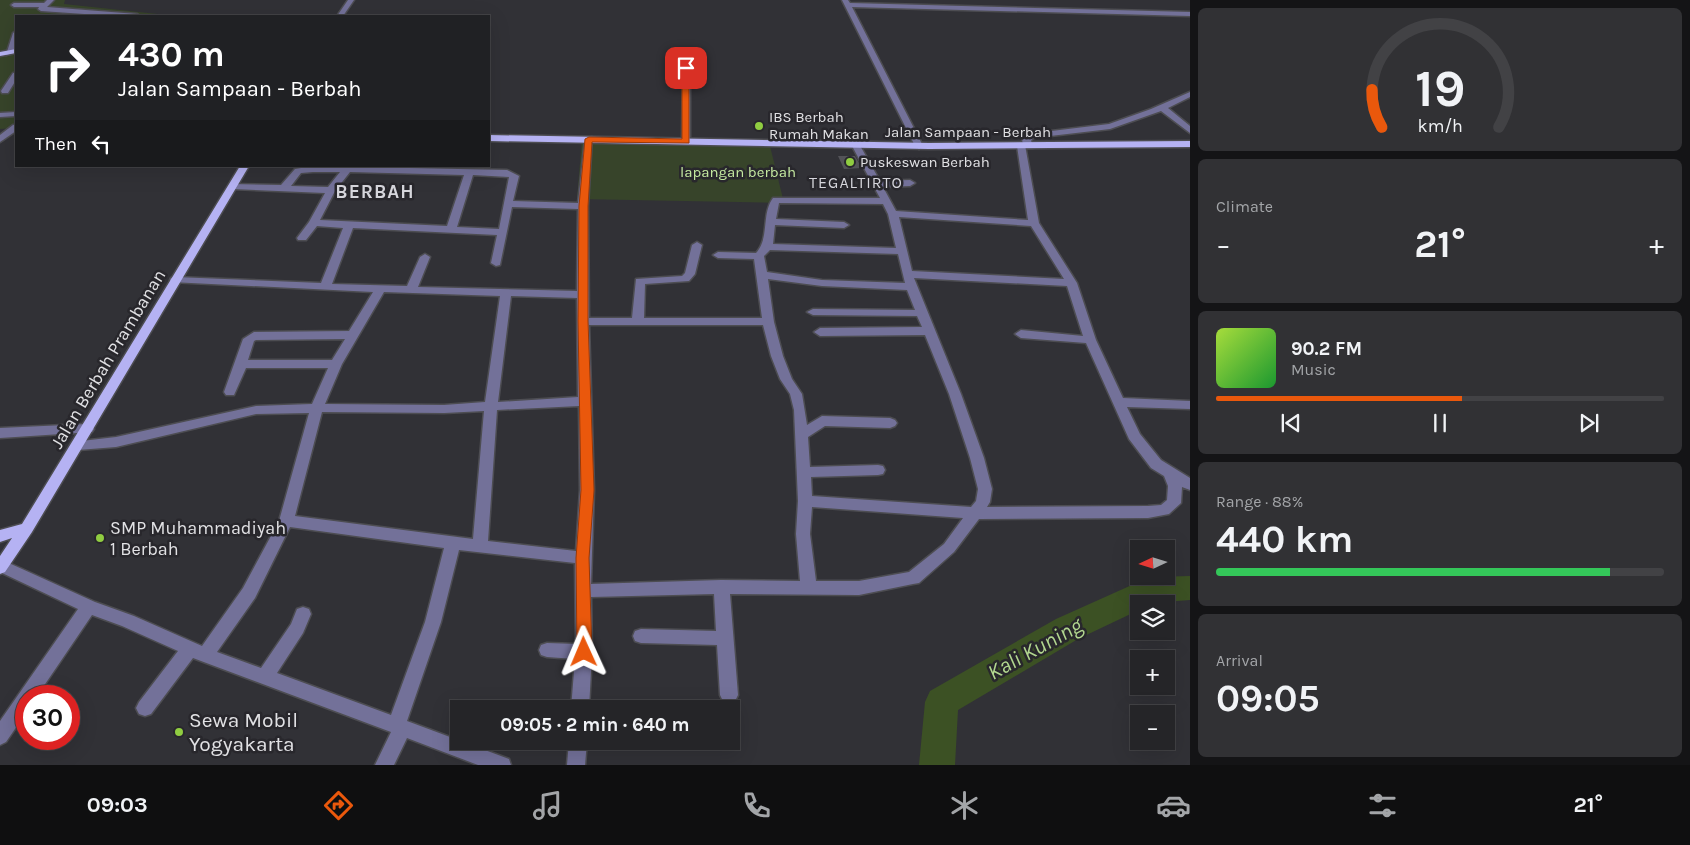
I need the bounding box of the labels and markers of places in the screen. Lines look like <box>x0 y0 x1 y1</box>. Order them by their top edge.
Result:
pin <box>665 47 707 89</box>
place label: IBS Berbah Rumah Makan <box>769 108 869 143</box>
marker: IBS Berbah Rumah Makan <box>753 120 765 132</box>
place label: Puskeswan Berbah <box>860 153 990 171</box>
marker: Puskeswan Berbah <box>844 156 856 168</box>
place label: SMP Muhammadiyah 1 Berbah <box>110 517 286 560</box>
marker: SMP Muhammadiyah 1 Berbah <box>94 532 106 544</box>
place label: Sewa Mobil Yogyakarta <box>189 708 298 756</box>
marker: Sewa Mobil Yogyakarta <box>173 726 185 738</box>

